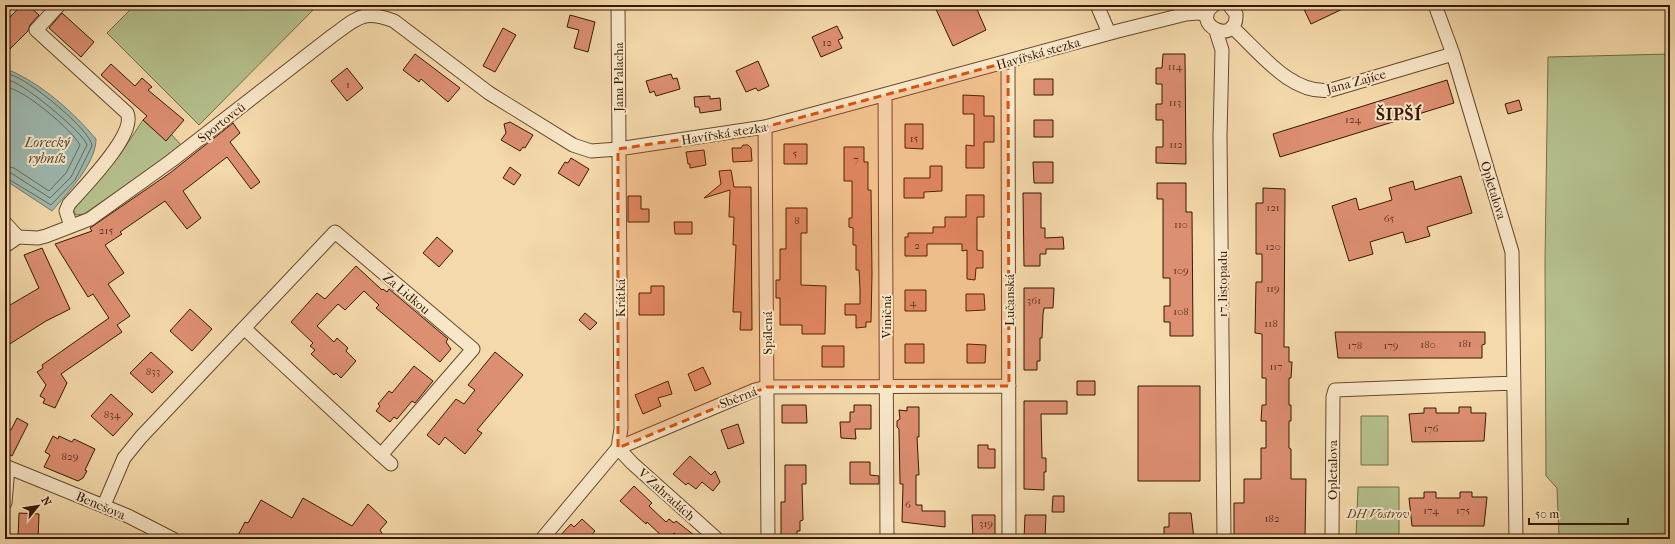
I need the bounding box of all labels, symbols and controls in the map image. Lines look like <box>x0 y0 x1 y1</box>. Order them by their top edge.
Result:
street label: Havířská stezka <box>994 34 1083 73</box>
house number: 12 <box>822 36 832 49</box>
street label: Jana Palacha <box>611 41 626 113</box>
house number: 114 <box>1168 60 1183 73</box>
street label: Jana Zajíce <box>1324 66 1388 97</box>
house number: 1 <box>346 78 350 91</box>
house number: 113 <box>1169 96 1181 109</box>
street label: Sportovců <box>195 99 249 146</box>
district label: ŠIPŠÍ <box>1376 104 1422 124</box>
house number: 124 <box>1345 113 1362 126</box>
street label: Havířská stezka <box>680 119 769 148</box>
house number: 15 <box>910 132 919 145</box>
water label: Lorecký rybník <box>24 134 71 167</box>
house number: 112 <box>1169 138 1183 151</box>
house number: 5 <box>793 147 798 160</box>
house number: 7 <box>853 153 859 166</box>
street label: Opletalova <box>1478 159 1510 222</box>
house number: 121 <box>1266 201 1280 214</box>
house number: 65 <box>1384 212 1395 225</box>
house number: 8 <box>794 214 800 227</box>
house number: 110 <box>1174 218 1188 231</box>
house number: 215 <box>99 224 113 237</box>
house number: 2 <box>914 239 920 252</box>
house number: 120 <box>1265 240 1281 253</box>
street label: 17. listopadu <box>1215 250 1230 317</box>
house number: 109 <box>1173 264 1189 277</box>
street label: Za Lidkou <box>380 269 434 318</box>
street label: Lučanská <box>1002 273 1017 326</box>
street label: Krátká <box>613 278 628 317</box>
house number: 119 <box>1266 282 1280 295</box>
house number: 361 <box>1027 294 1041 307</box>
street label: Viničná <box>879 295 894 339</box>
house number: 4 <box>910 296 917 309</box>
house number: 108 <box>1173 305 1189 318</box>
street label: Spálená <box>760 310 775 355</box>
house number: 118 <box>1264 317 1278 330</box>
house number: 181 <box>1458 337 1472 350</box>
house number: 180 <box>1420 338 1436 351</box>
house number: 178 <box>1348 339 1362 352</box>
house number: 179 <box>1383 339 1399 352</box>
house number: 117 <box>1269 360 1283 373</box>
house number: 833 <box>146 365 160 378</box>
street label: Sběrná <box>717 383 760 411</box>
house number: 834 <box>104 408 121 421</box>
house number: 176 <box>1423 422 1439 435</box>
street label: Opletalova <box>1325 439 1340 500</box>
house number: 829 <box>62 450 79 463</box>
street label: V Zahradách <box>635 464 699 524</box>
north arrow <box>18 486 58 526</box>
street label: Benešova <box>74 488 129 523</box>
text: N <box>39 494 54 509</box>
house number: 6 <box>905 498 911 511</box>
scale bar <box>1529 500 1628 526</box>
house number: 174 <box>1423 504 1439 517</box>
house number: 175 <box>1456 504 1470 517</box>
park label: DH Vostrov <box>1346 506 1409 521</box>
text: 50 m <box>1535 507 1559 521</box>
house number: 182 <box>1264 512 1280 525</box>
house number: 319 <box>979 517 993 530</box>

